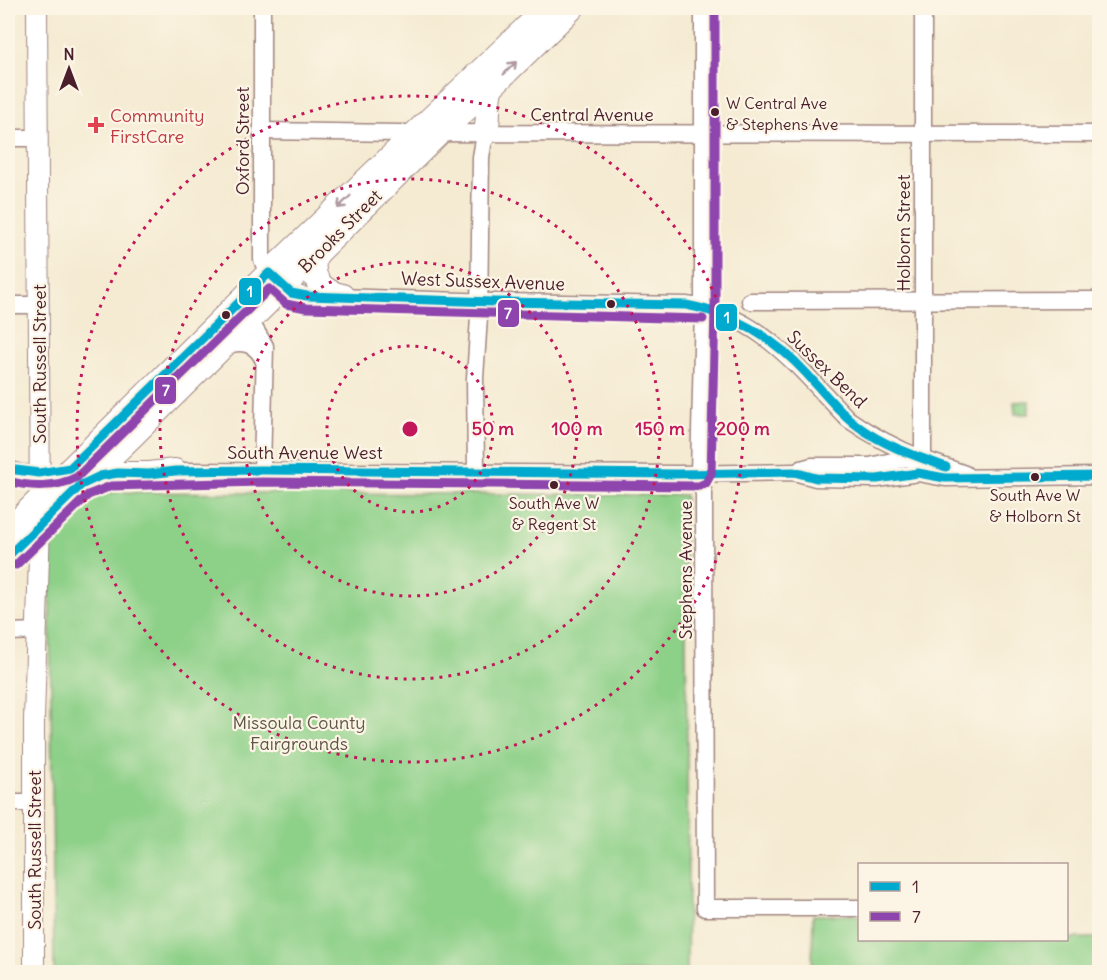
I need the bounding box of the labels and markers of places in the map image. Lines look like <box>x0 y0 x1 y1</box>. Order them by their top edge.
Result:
place label: W Central Ave & Stephens Ave <box>726 93 838 134</box>
place label: Community FirstCare <box>110 104 205 148</box>
marker: W Central Ave & Stephens Ave <box>709 106 721 118</box>
marker: Community FirstCare <box>87 116 105 134</box>
unlabelled marker <box>605 298 617 310</box>
unlabelled marker <box>220 309 232 321</box>
centre of rings <box>400 419 420 439</box>
marker: South Ave W & Holborn St <box>1029 471 1041 483</box>
marker: South Ave W & Regent St <box>548 479 560 491</box>
place label: South Ave W & Holborn St <box>989 485 1081 526</box>
place label: South Ave W & Regent St <box>509 493 600 534</box>

